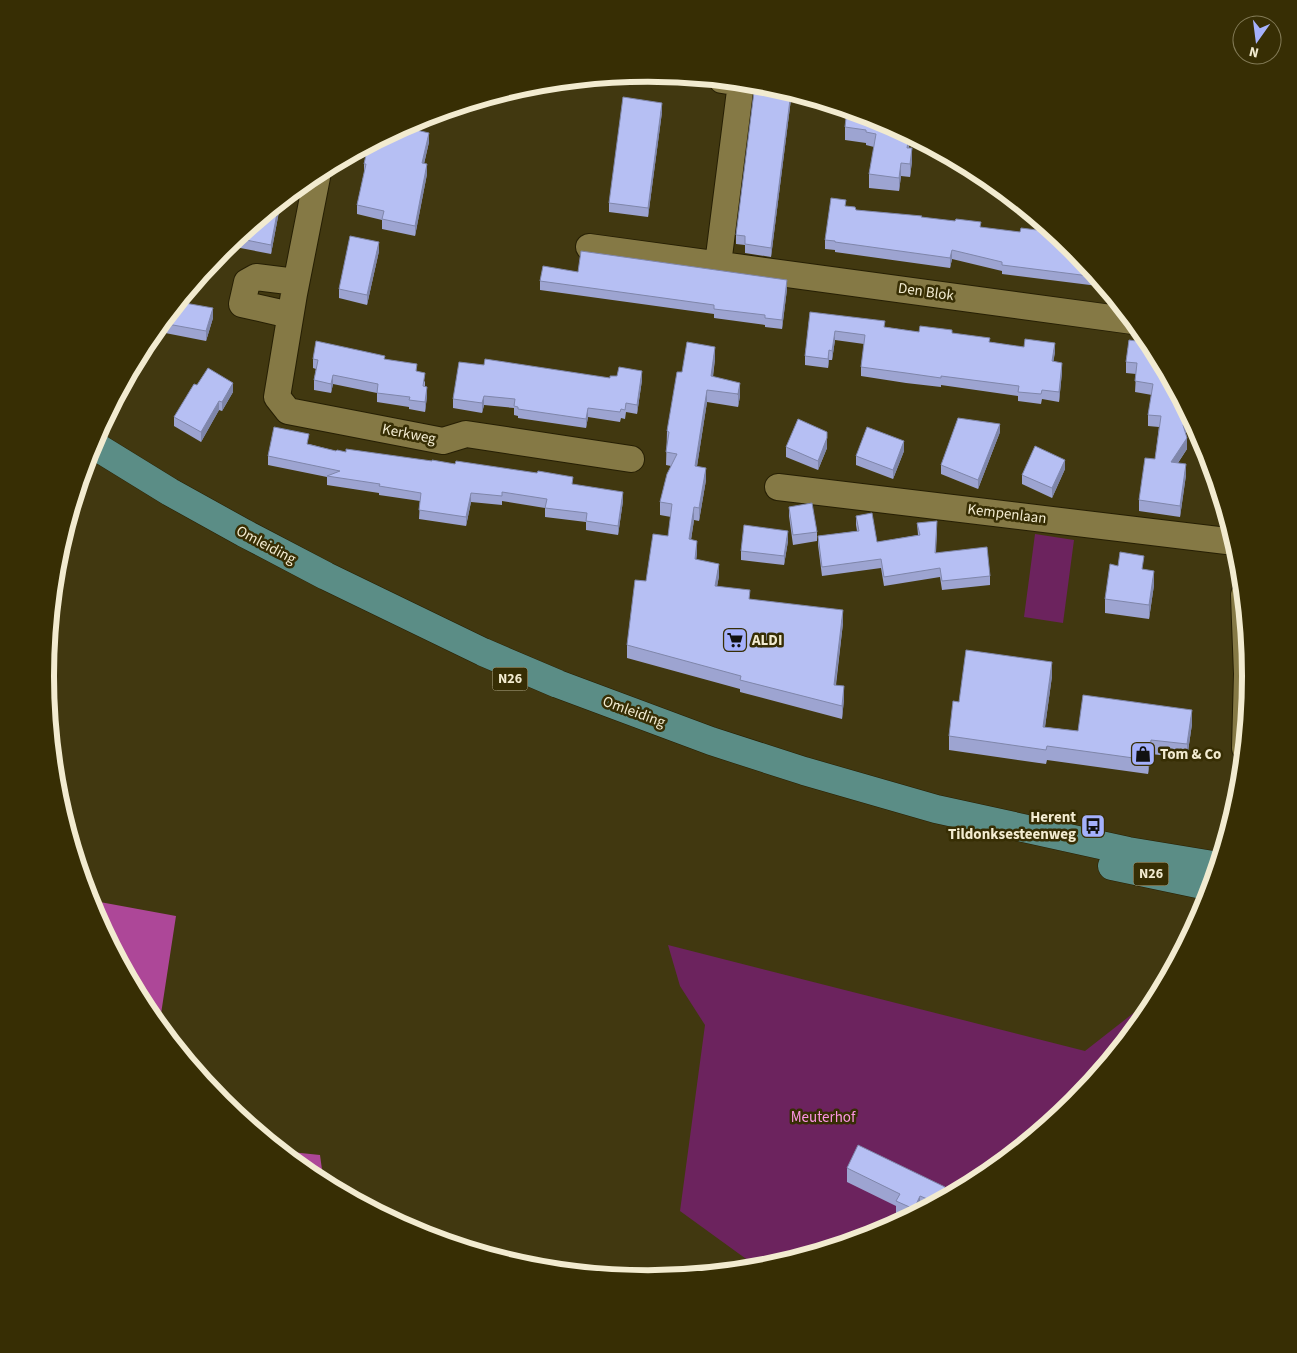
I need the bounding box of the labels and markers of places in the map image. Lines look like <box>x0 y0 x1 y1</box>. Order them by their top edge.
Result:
supermarket icon: ALDI <box>722 627 748 653</box>
place label: ALDI <box>751 630 782 651</box>
shop icon: Tom & Co <box>1130 741 1156 767</box>
place label: Tom & Co <box>1160 744 1221 765</box>
place label: Herent Tildonksesteenweg <box>948 807 1076 845</box>
bus stop icon: Herent Tildonksesteenweg <box>1080 813 1106 839</box>

